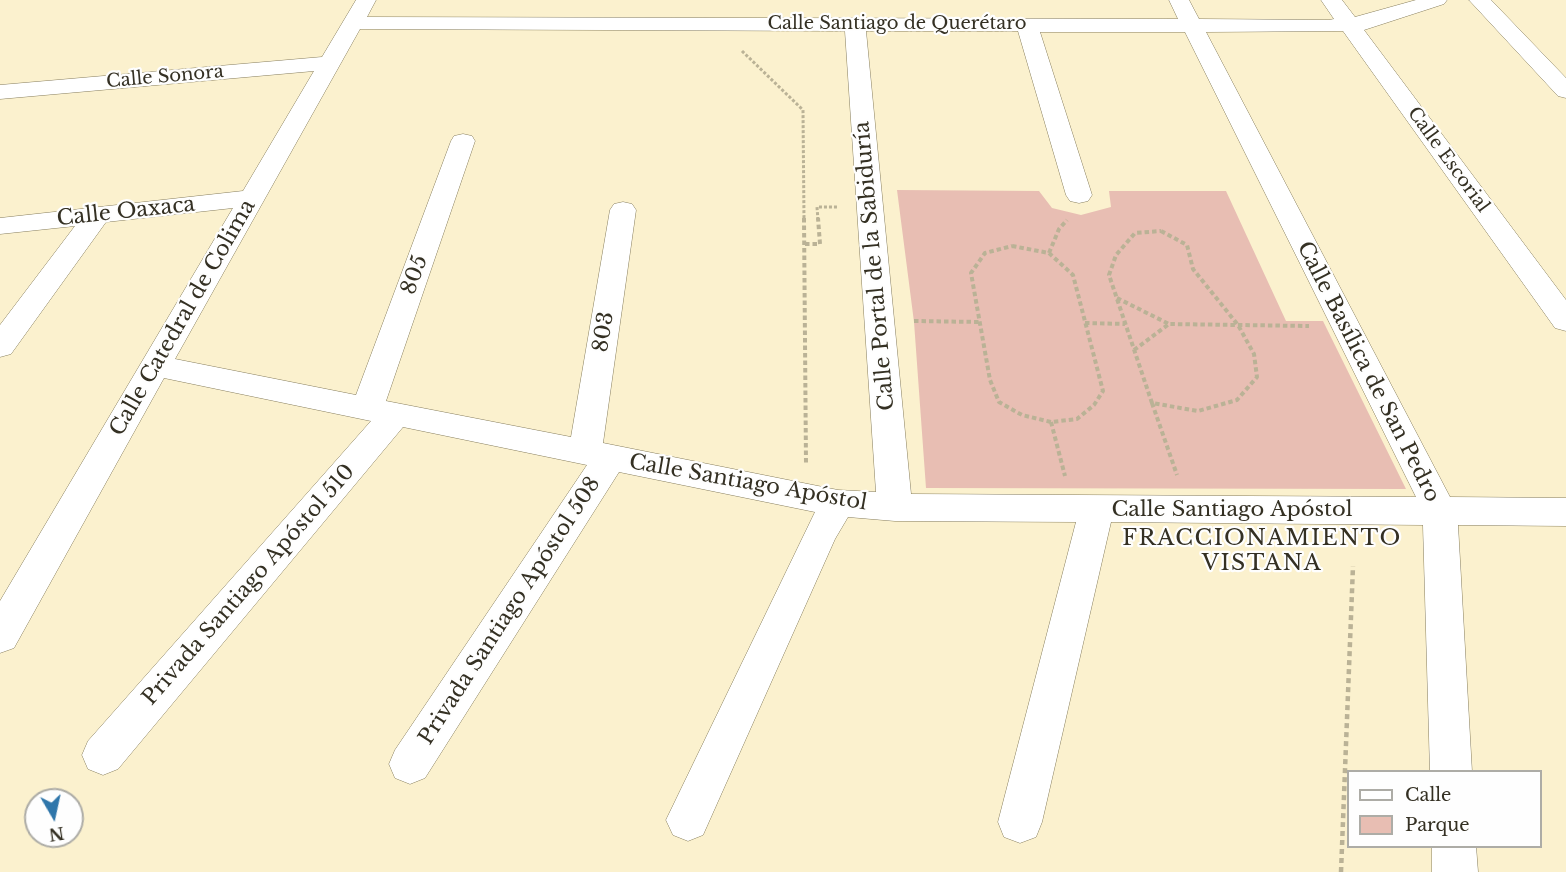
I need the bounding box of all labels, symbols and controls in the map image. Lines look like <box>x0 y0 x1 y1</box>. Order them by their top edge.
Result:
street label: Calle Santiago de Querétaro <box>768 13 1026 35</box>
street label: Calle Sonora <box>105 61 225 93</box>
street label: Calle Escorial <box>1403 103 1493 217</box>
street label: Calle Portal de la Sabiduría <box>850 120 900 412</box>
street label: Calle Oaxaca <box>56 192 196 232</box>
street label: Calle Catedral de Colima <box>105 196 261 440</box>
street label: Calle Basílica de San Pedro <box>1291 238 1445 506</box>
street label: 805 <box>396 252 434 298</box>
street label: 803 <box>588 310 620 354</box>
street label: Calle Santiago Apóstol <box>627 450 869 516</box>
street label: Privada Santiago Apóstol 510 <box>138 459 360 711</box>
street label: Privada Santiago Apóstol 508 <box>414 472 606 750</box>
street label: Calle Santiago Apóstol <box>1111 497 1353 523</box>
district label: FRACCIONAMIENTO VISTANA <box>1122 526 1402 578</box>
legend <box>1347 770 1542 848</box>
text: Calle <box>1405 784 1451 806</box>
north arrow <box>24 788 84 848</box>
text: Parque <box>1405 814 1470 836</box>
text: N <box>48 823 66 845</box>

